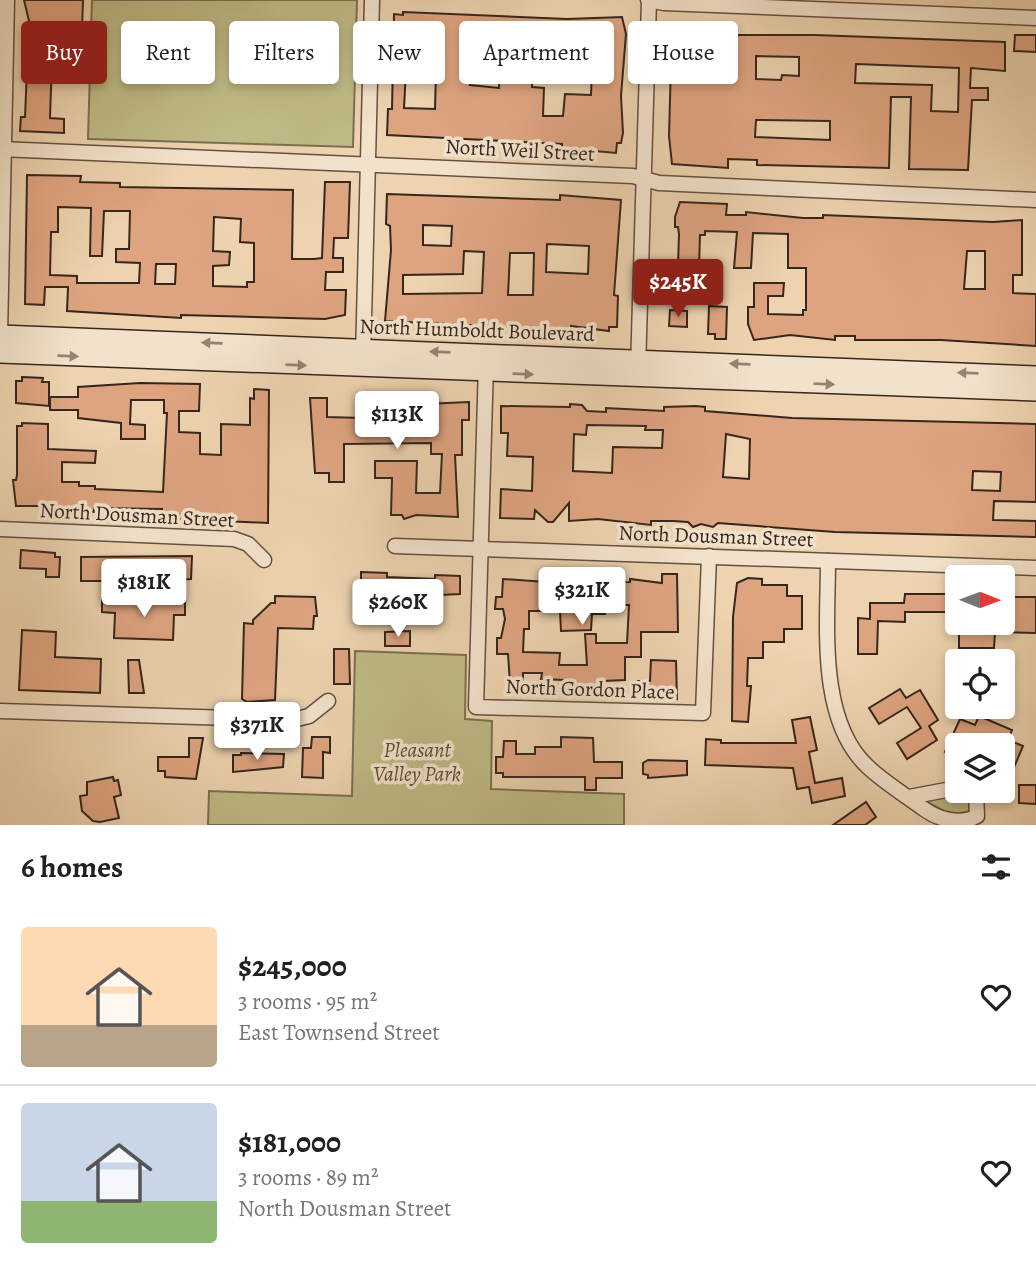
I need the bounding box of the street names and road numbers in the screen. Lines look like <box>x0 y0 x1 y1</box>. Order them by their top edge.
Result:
street label: North Weil Street <box>445 132 596 168</box>
street label: North Humboldt Boulevard <box>359 312 596 348</box>
street label: North Dousman Street <box>39 496 235 534</box>
street label: North Dousman Street <box>618 519 814 553</box>
street label: North Gordon Place <box>505 672 675 706</box>

